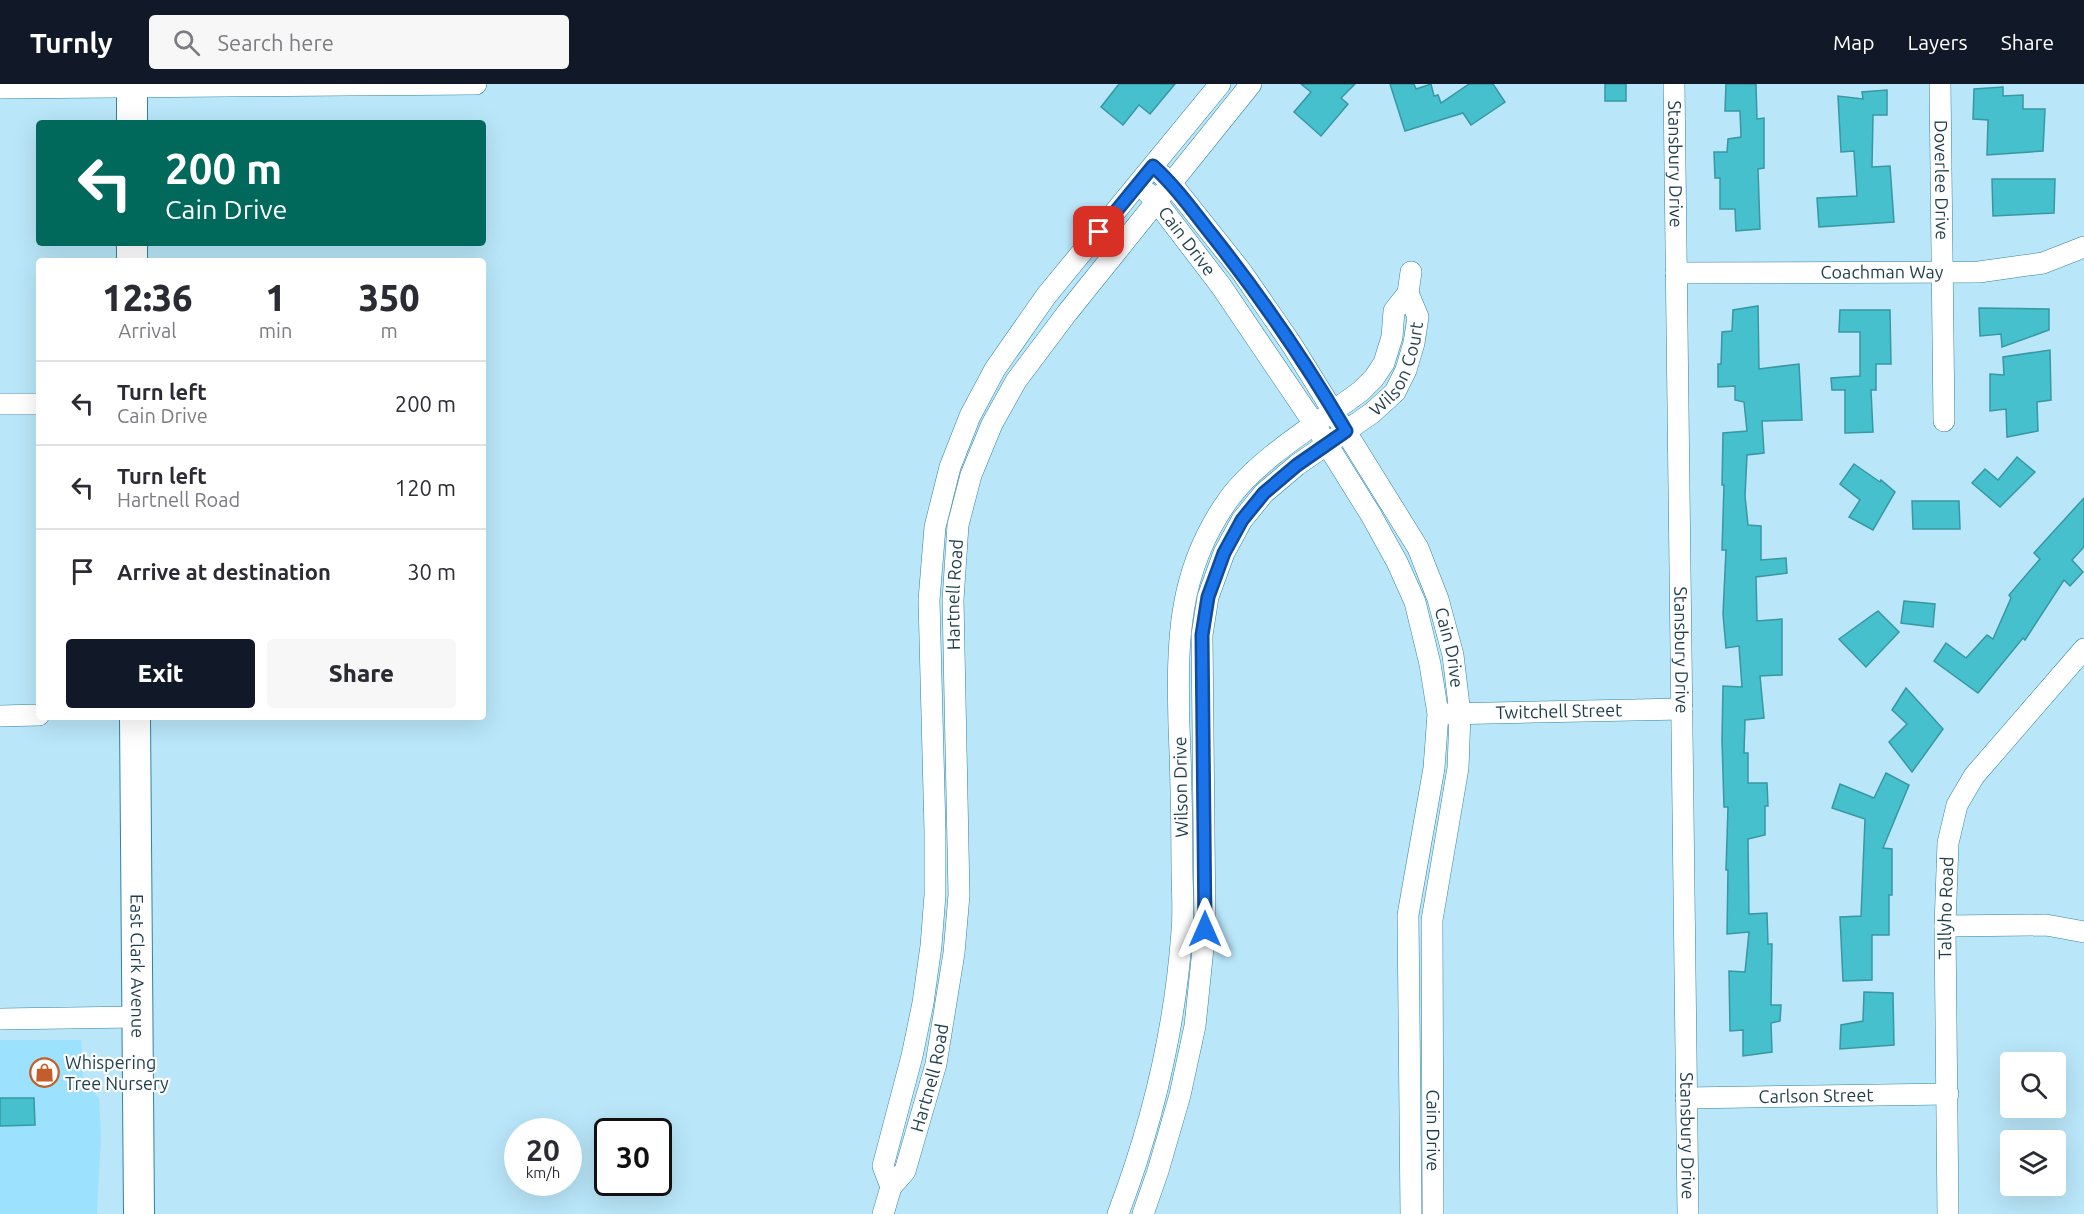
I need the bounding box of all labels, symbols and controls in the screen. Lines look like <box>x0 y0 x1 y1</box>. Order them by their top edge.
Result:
search box <box>149 15 569 69</box>
icon: search <box>170 26 203 59</box>
text: Turnly <box>30 27 113 58</box>
text: Search here <box>218 30 334 55</box>
text: Map <box>1833 30 1874 54</box>
text: Layers <box>1907 30 1968 54</box>
text: Share <box>2001 30 2054 54</box>
street label: Stansbury Drive <box>1665 100 1687 228</box>
street label: Doverlee Drive <box>1931 120 1953 240</box>
icon: left <box>66 144 144 222</box>
text: 200 m <box>165 145 282 192</box>
text: Cain Drive <box>165 194 287 224</box>
street label: Cain Drive <box>1155 202 1220 279</box>
pin <box>1073 206 1124 257</box>
icon: arrive <box>1082 215 1115 248</box>
street label: Coachman Way <box>1821 261 1944 282</box>
text: 12:36 <box>102 277 192 318</box>
text: 1 <box>265 277 286 318</box>
text: 350 <box>359 277 420 318</box>
text: Arrival <box>118 319 177 342</box>
text: min <box>259 319 292 342</box>
text: m <box>381 319 398 342</box>
street label: Wilson Court <box>1365 320 1426 419</box>
text: Turn left <box>117 379 207 404</box>
icon: left <box>66 387 99 420</box>
text: 200 m <box>395 391 456 416</box>
text: Cain Drive <box>117 404 208 427</box>
text: Turn left <box>117 463 207 488</box>
icon: left <box>66 471 99 504</box>
text: 120 m <box>395 475 456 500</box>
text: Hartnell Road <box>117 488 240 511</box>
street label: Hartnell Road <box>942 538 966 650</box>
icon: arrive <box>66 555 99 588</box>
text: Arrive at destination <box>117 559 331 584</box>
text: 30 m <box>407 559 456 584</box>
street label: Stansbury Drive <box>1671 586 1693 714</box>
street label: Cain Drive <box>1432 605 1468 689</box>
button: Exit <box>66 639 255 708</box>
button: Share <box>267 639 456 708</box>
street label: Twitchell Street <box>1495 699 1622 722</box>
street label: Wilson Drive <box>1169 736 1191 838</box>
street label: Tallyho Road <box>1934 856 1957 960</box>
street label: East Clark Avenue <box>127 894 149 1038</box>
position arrow <box>1173 897 1237 961</box>
street label: Hartnell Road <box>906 1022 951 1134</box>
place label: Whispering Tree Nursery <box>65 1052 169 1093</box>
map controls <box>2000 1052 2066 1196</box>
button: search <box>2000 1052 2066 1118</box>
shop icon: Whispering Tree Nursery <box>28 1057 60 1089</box>
street label: Stansbury Drive <box>1677 1072 1699 1200</box>
street label: Carlson Street <box>1758 1084 1874 1106</box>
street label: Cain Drive <box>1424 1089 1444 1171</box>
speed limit sign: 30 <box>594 1118 672 1196</box>
button: layers <box>2000 1130 2066 1196</box>
text: 20 <box>526 1133 560 1167</box>
text: km/h <box>526 1164 560 1181</box>

